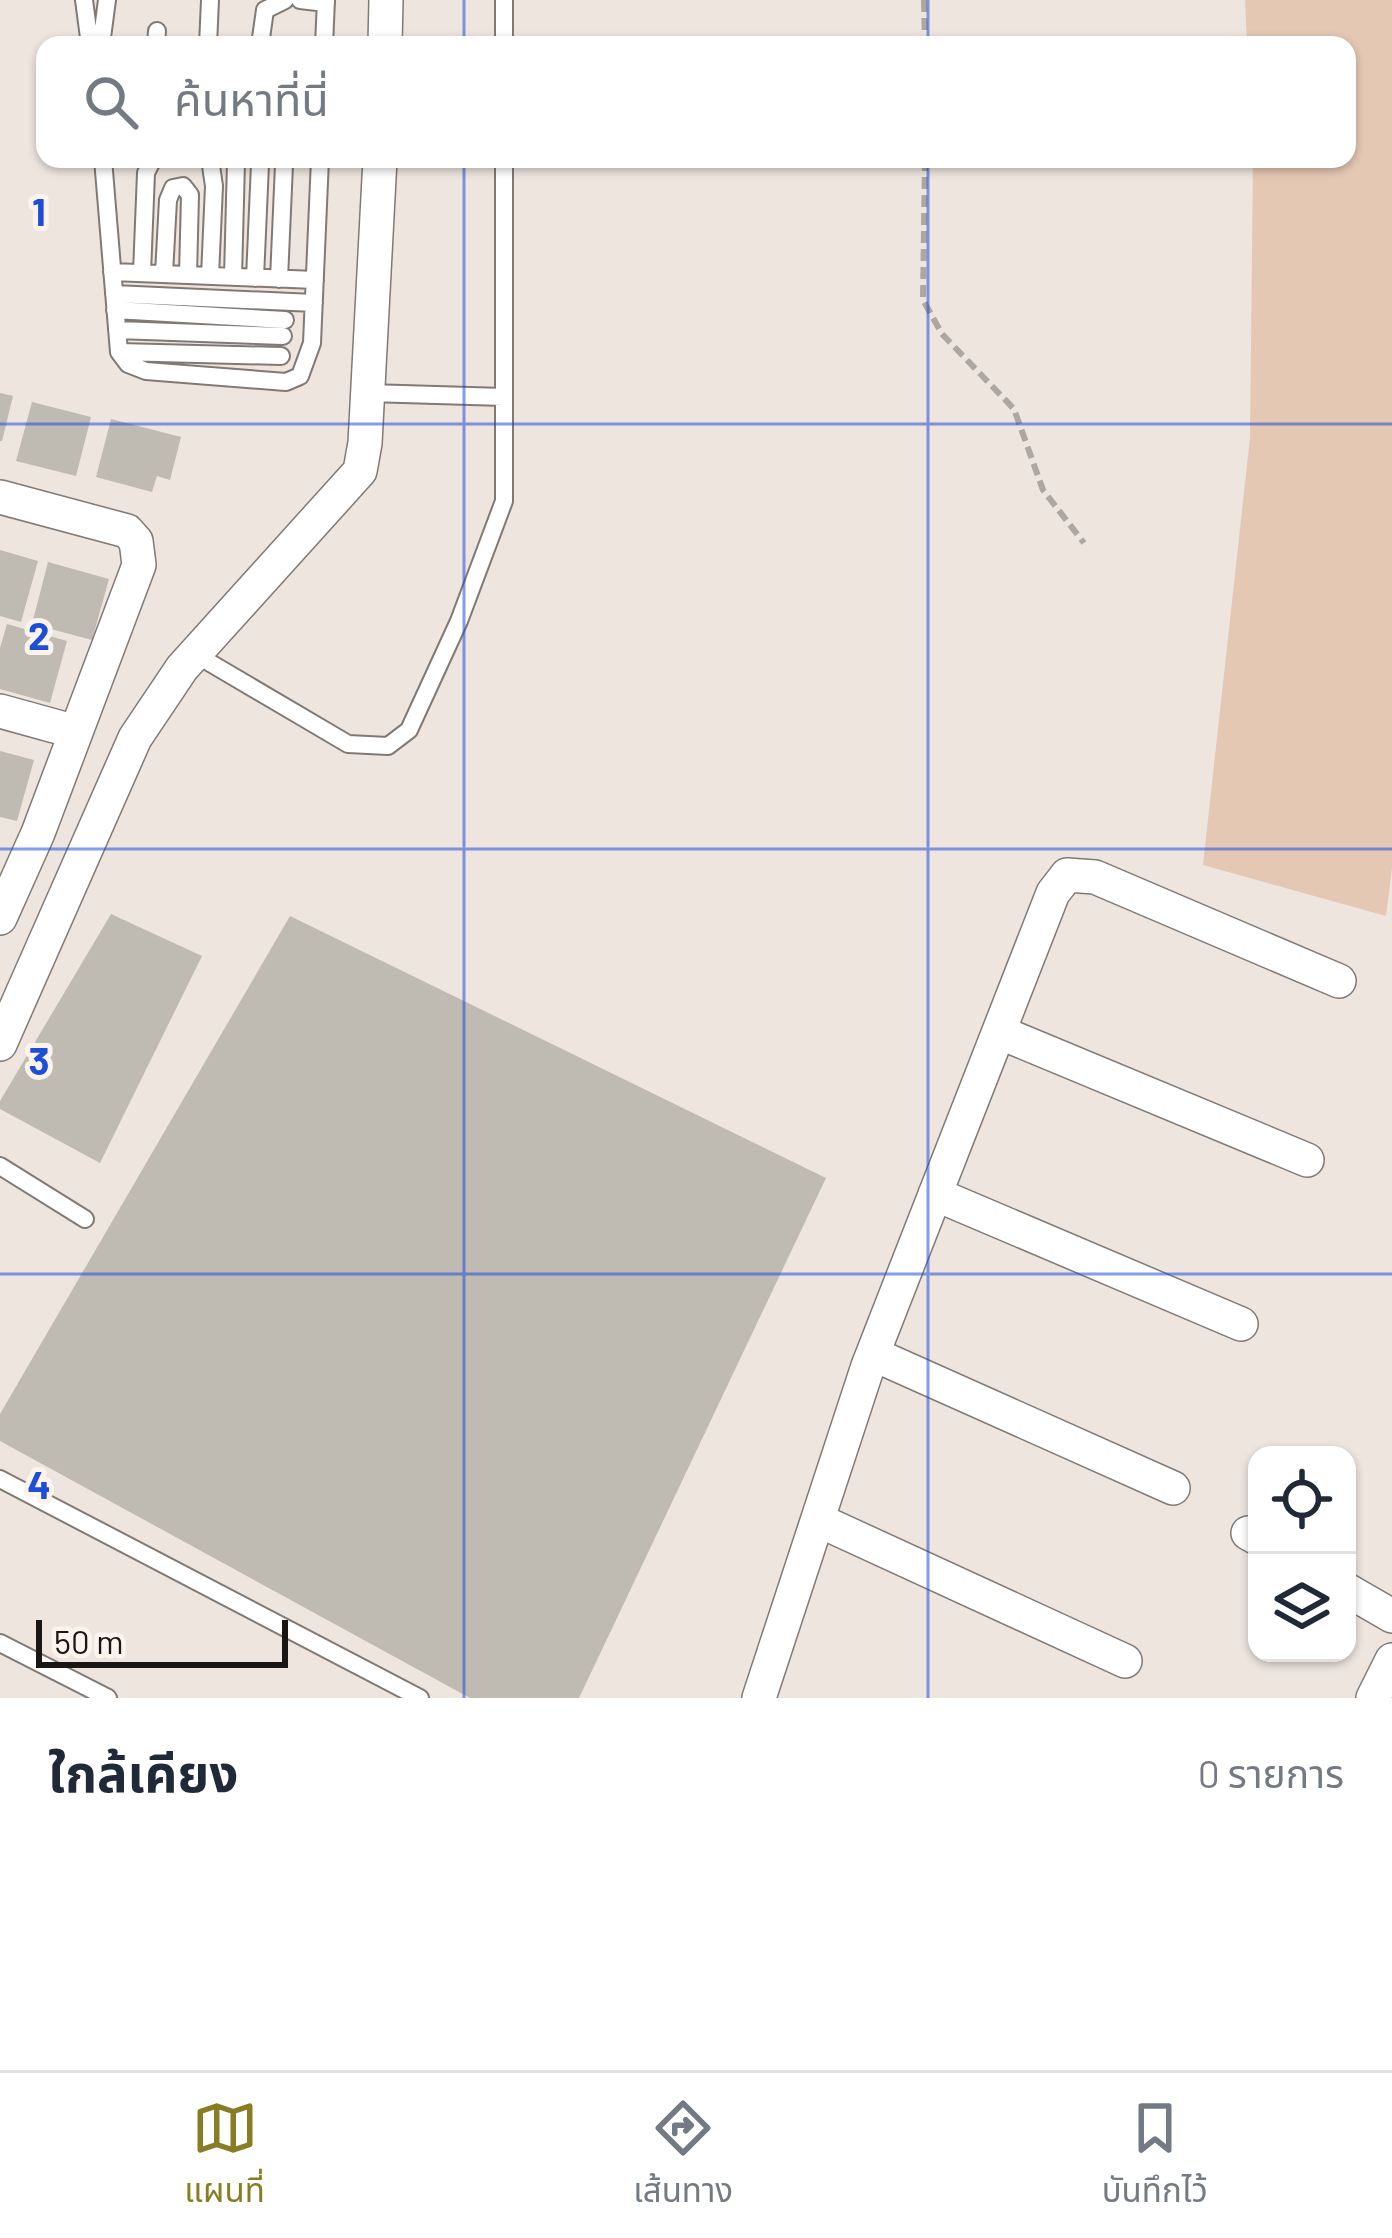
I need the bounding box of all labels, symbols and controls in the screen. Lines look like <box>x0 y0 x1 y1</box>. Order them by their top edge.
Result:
search box <box>36 36 1356 168</box>
icon: search <box>78 69 144 135</box>
text: ค้นหาที่นี่ <box>174 71 329 125</box>
text: 1 <box>32 187 46 234</box>
text: 2 <box>28 611 50 658</box>
text: 3 <box>28 1036 50 1083</box>
map controls <box>1248 1446 1356 1662</box>
button: locate <box>1248 1446 1356 1554</box>
text: 4 <box>27 1460 51 1507</box>
button: layers <box>1248 1554 1356 1662</box>
scale bar <box>36 1614 288 1667</box>
text: 50 m <box>54 1621 124 1661</box>
text: ใกล้เคียง <box>48 1741 238 1802</box>
text: 0 รายการ <box>1198 1749 1344 1796</box>
tab: แผนที่ <box>184 2095 265 2217</box>
tab: เส้นทาง <box>633 2095 733 2217</box>
tab: บันทึกไว้ <box>1102 2095 1208 2217</box>

